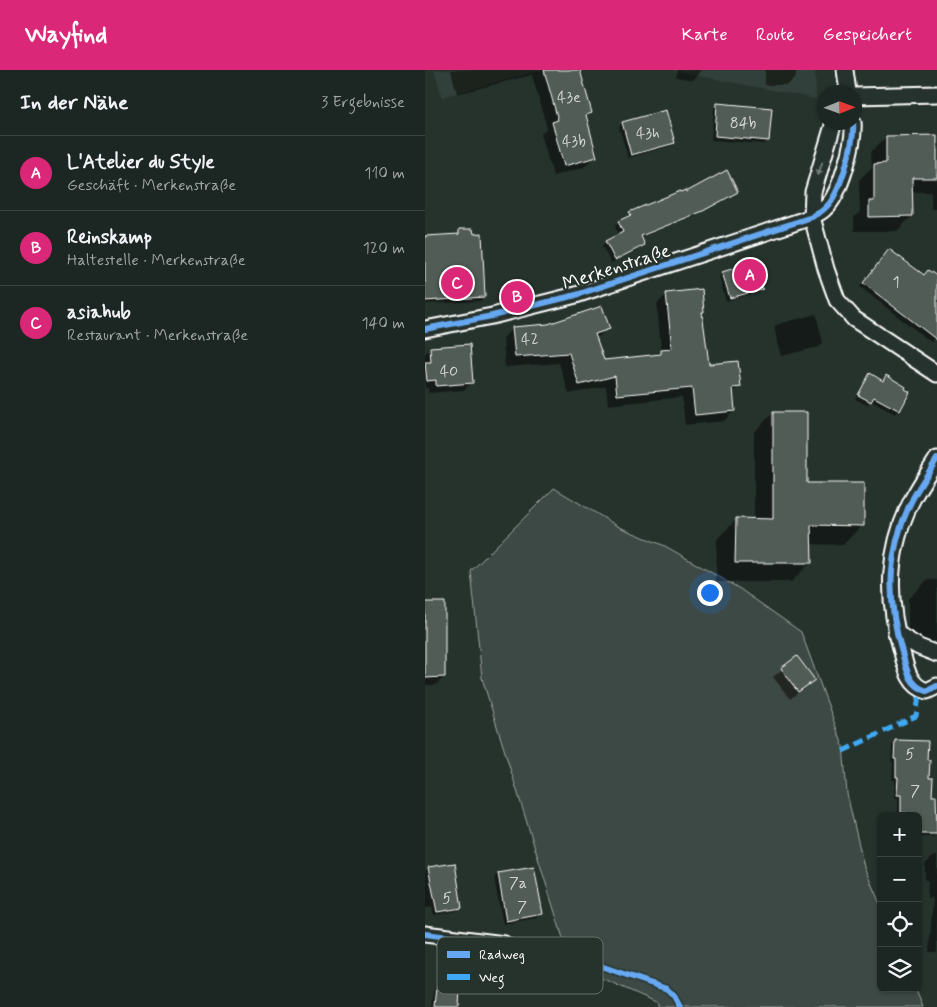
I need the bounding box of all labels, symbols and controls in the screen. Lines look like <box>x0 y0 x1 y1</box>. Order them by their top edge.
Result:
text: Wayfind <box>25 20 107 51</box>
text: Karte <box>682 23 728 47</box>
text: Route <box>756 23 795 47</box>
text: Gespeichert <box>823 23 912 47</box>
north arrow <box>817 85 862 130</box>
house number: 43e <box>557 87 581 108</box>
text: In der Nähe <box>20 89 128 117</box>
text: 3 Ergebnisse <box>321 92 405 113</box>
house number: 84b <box>730 113 756 134</box>
house number: 43h <box>636 123 660 144</box>
house number: 43b <box>562 131 586 152</box>
text: L'Atelier du Style <box>67 150 215 175</box>
one-way arrow <box>816 162 824 177</box>
text: A <box>31 163 41 184</box>
text: 110 m <box>364 163 405 184</box>
text: Geschäft · Merkenstraße <box>67 175 236 196</box>
text: Reinskamp <box>67 225 152 250</box>
text: B <box>31 238 41 259</box>
text: 120 m <box>363 238 405 259</box>
street label: Merkenstraße <box>559 238 674 297</box>
text: Haltestelle · Merkenstraße <box>67 250 246 271</box>
pin: A <box>734 256 766 294</box>
pin: C <box>441 264 473 302</box>
house number: 1 <box>892 272 900 293</box>
pin: B <box>501 278 533 316</box>
text: asiahub <box>67 300 131 325</box>
text: C <box>30 313 42 334</box>
text: 140 m <box>361 313 405 334</box>
text: Restaurant · Merkenstraße <box>67 325 248 346</box>
house number: 42 <box>521 329 539 350</box>
house number: 40 <box>440 361 458 382</box>
your location <box>697 580 723 606</box>
house number: 5 <box>905 744 915 765</box>
house number: 7 <box>910 781 920 802</box>
map controls <box>877 812 922 992</box>
button: + <box>877 812 922 857</box>
button: − <box>877 857 922 902</box>
house number: 7a <box>509 873 527 894</box>
house number: 5 <box>442 888 452 909</box>
house number: 7 <box>517 897 527 918</box>
button: locate <box>877 902 922 947</box>
legend <box>437 937 603 994</box>
text: Radweg <box>479 946 525 964</box>
button: layers <box>877 947 922 992</box>
text: Weg <box>479 969 505 989</box>

